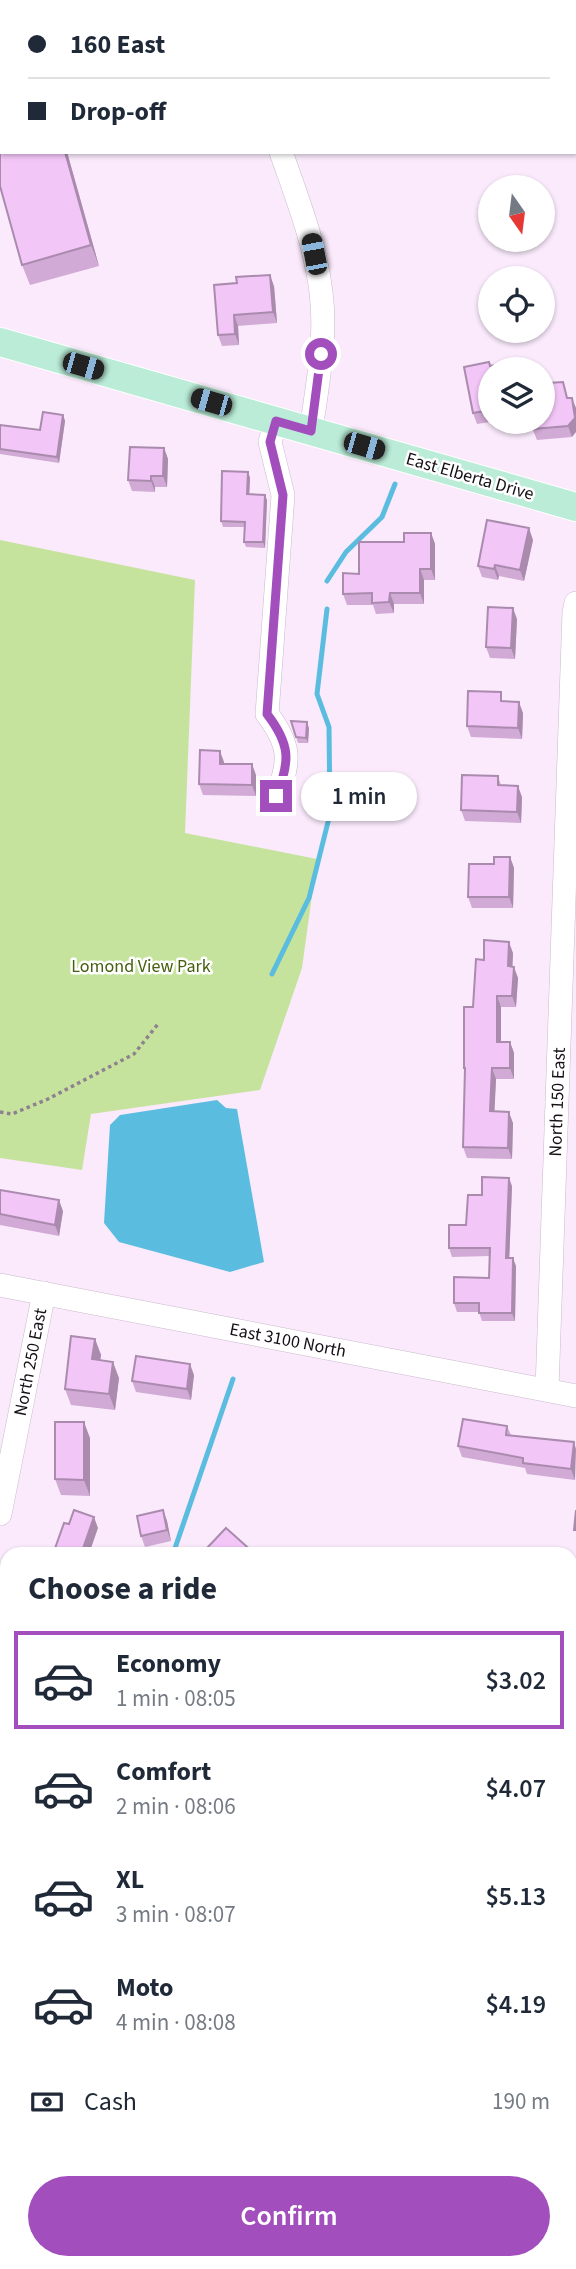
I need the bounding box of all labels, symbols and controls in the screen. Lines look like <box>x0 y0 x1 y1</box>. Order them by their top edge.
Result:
text: 160 East <box>70 26 165 63</box>
text: Drop-off <box>70 93 166 130</box>
north arrow <box>478 175 555 252</box>
map controls <box>478 175 555 434</box>
car <box>300 231 329 277</box>
button: locate <box>478 266 555 343</box>
route start <box>305 338 337 370</box>
car <box>60 350 107 382</box>
button: layers <box>478 357 555 434</box>
car <box>188 386 235 418</box>
car <box>341 430 388 462</box>
street label: East Elberta Drive <box>403 446 537 507</box>
callout: 1 min <box>300 772 416 820</box>
route end <box>260 780 292 812</box>
text: 1 min <box>332 780 386 813</box>
park label: Lomond View Park <box>71 954 211 979</box>
street label: North 150 East <box>543 1047 572 1157</box>
street label: North 250 East <box>8 1306 53 1418</box>
street label: East 3100 North <box>227 1317 348 1364</box>
text: Choose a ride <box>28 1566 217 1612</box>
text: Economy <box>116 1645 221 1682</box>
icon: car <box>32 1649 95 1712</box>
text: $3.02 <box>485 1662 546 1699</box>
text: 1 min · 08:05 <box>116 1682 236 1715</box>
text: Comfort <box>116 1753 211 1790</box>
icon: car <box>32 1757 95 1820</box>
text: $4.07 <box>485 1770 546 1807</box>
text: 2 min · 08:06 <box>116 1790 236 1823</box>
text: XL <box>116 1861 144 1898</box>
icon: car <box>32 1865 95 1928</box>
text: $5.13 <box>485 1878 546 1915</box>
text: 3 min · 08:07 <box>116 1898 236 1931</box>
text: Moto <box>116 1969 173 2006</box>
icon: car <box>32 1973 95 2036</box>
text: $4.19 <box>485 1986 546 2023</box>
text: 4 min · 08:08 <box>116 2006 236 2039</box>
icon: cash <box>28 2083 66 2121</box>
text: Cash <box>84 2083 137 2120</box>
text: 190 m <box>492 2085 550 2118</box>
button: Confirm <box>28 2176 550 2256</box>

